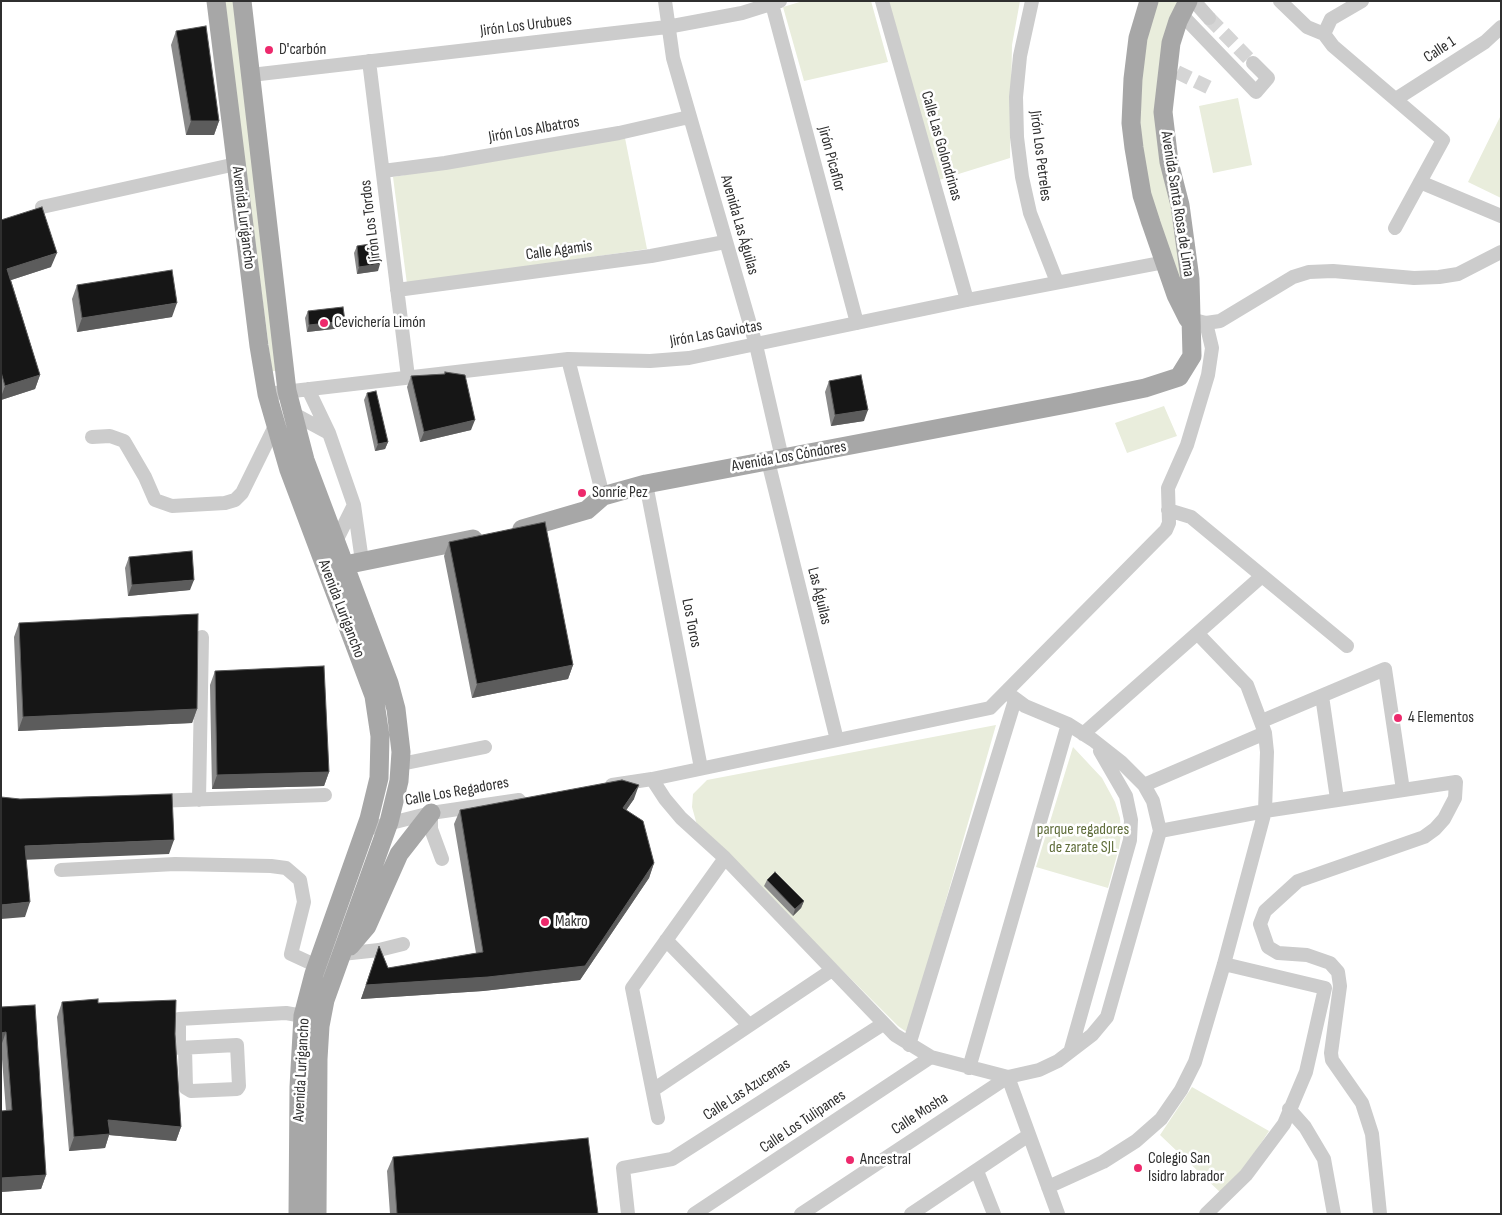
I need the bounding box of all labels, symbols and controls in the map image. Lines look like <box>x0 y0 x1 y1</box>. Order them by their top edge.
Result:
street label: Jirón Los Urubues <box>479 11 573 41</box>
street label: Calle 1 <box>1420 33 1460 67</box>
place label: D'carbón <box>279 40 326 60</box>
marker: D'carbón <box>263 44 275 56</box>
street label: Calle Las Golondrinas <box>916 89 966 203</box>
street label: Jirón Los Petreles <box>1025 110 1055 202</box>
street label: Jirón Los Albatros <box>487 113 581 147</box>
street label: Jirón Picaflor <box>813 124 849 194</box>
street label: Avenida Santa Rosa de Lima <box>1156 130 1198 278</box>
street label: Avenida Lurigancho <box>227 165 259 271</box>
street label: Avenida Las Águilas <box>716 173 762 277</box>
street label: Jirón Los Tordos <box>356 179 386 263</box>
street label: Calle Agamis <box>525 237 593 265</box>
place label: Cevichería Limón <box>334 313 426 333</box>
street label: Jirón Las Gaviotas <box>668 316 764 352</box>
marker: Cevichería Limón <box>318 317 330 329</box>
street label: Avenida Los Cóndores <box>730 437 848 477</box>
place label: Sonríe Pez <box>592 483 648 503</box>
marker: Sonríe Pez <box>576 487 588 499</box>
street label: Avenida Lurigancho <box>313 557 369 661</box>
street label: Las Águilas <box>803 565 835 627</box>
street label: Los Toros <box>677 597 705 649</box>
place label: 4 Elementos <box>1408 708 1474 728</box>
marker: 4 Elementos <box>1392 712 1404 724</box>
street label: Calle Los Regadores <box>404 773 510 811</box>
park label: parque regadores de zarate SJL <box>1037 820 1129 858</box>
place label: Makro <box>555 912 588 932</box>
marker: Makro <box>539 916 551 928</box>
street label: Avenida Lurigancho <box>290 1018 314 1122</box>
street label: Calle Las Azucenas <box>700 1055 794 1125</box>
street label: Calle Los Tulipanes <box>756 1086 850 1158</box>
street label: Calle Mosha <box>888 1089 952 1139</box>
place label: Colegio San Isidro labrador <box>1148 1149 1224 1187</box>
place label: Ancestral <box>860 1150 911 1170</box>
marker: Ancestral <box>844 1154 856 1166</box>
marker: Colegio San Isidro labrador <box>1132 1162 1144 1174</box>

